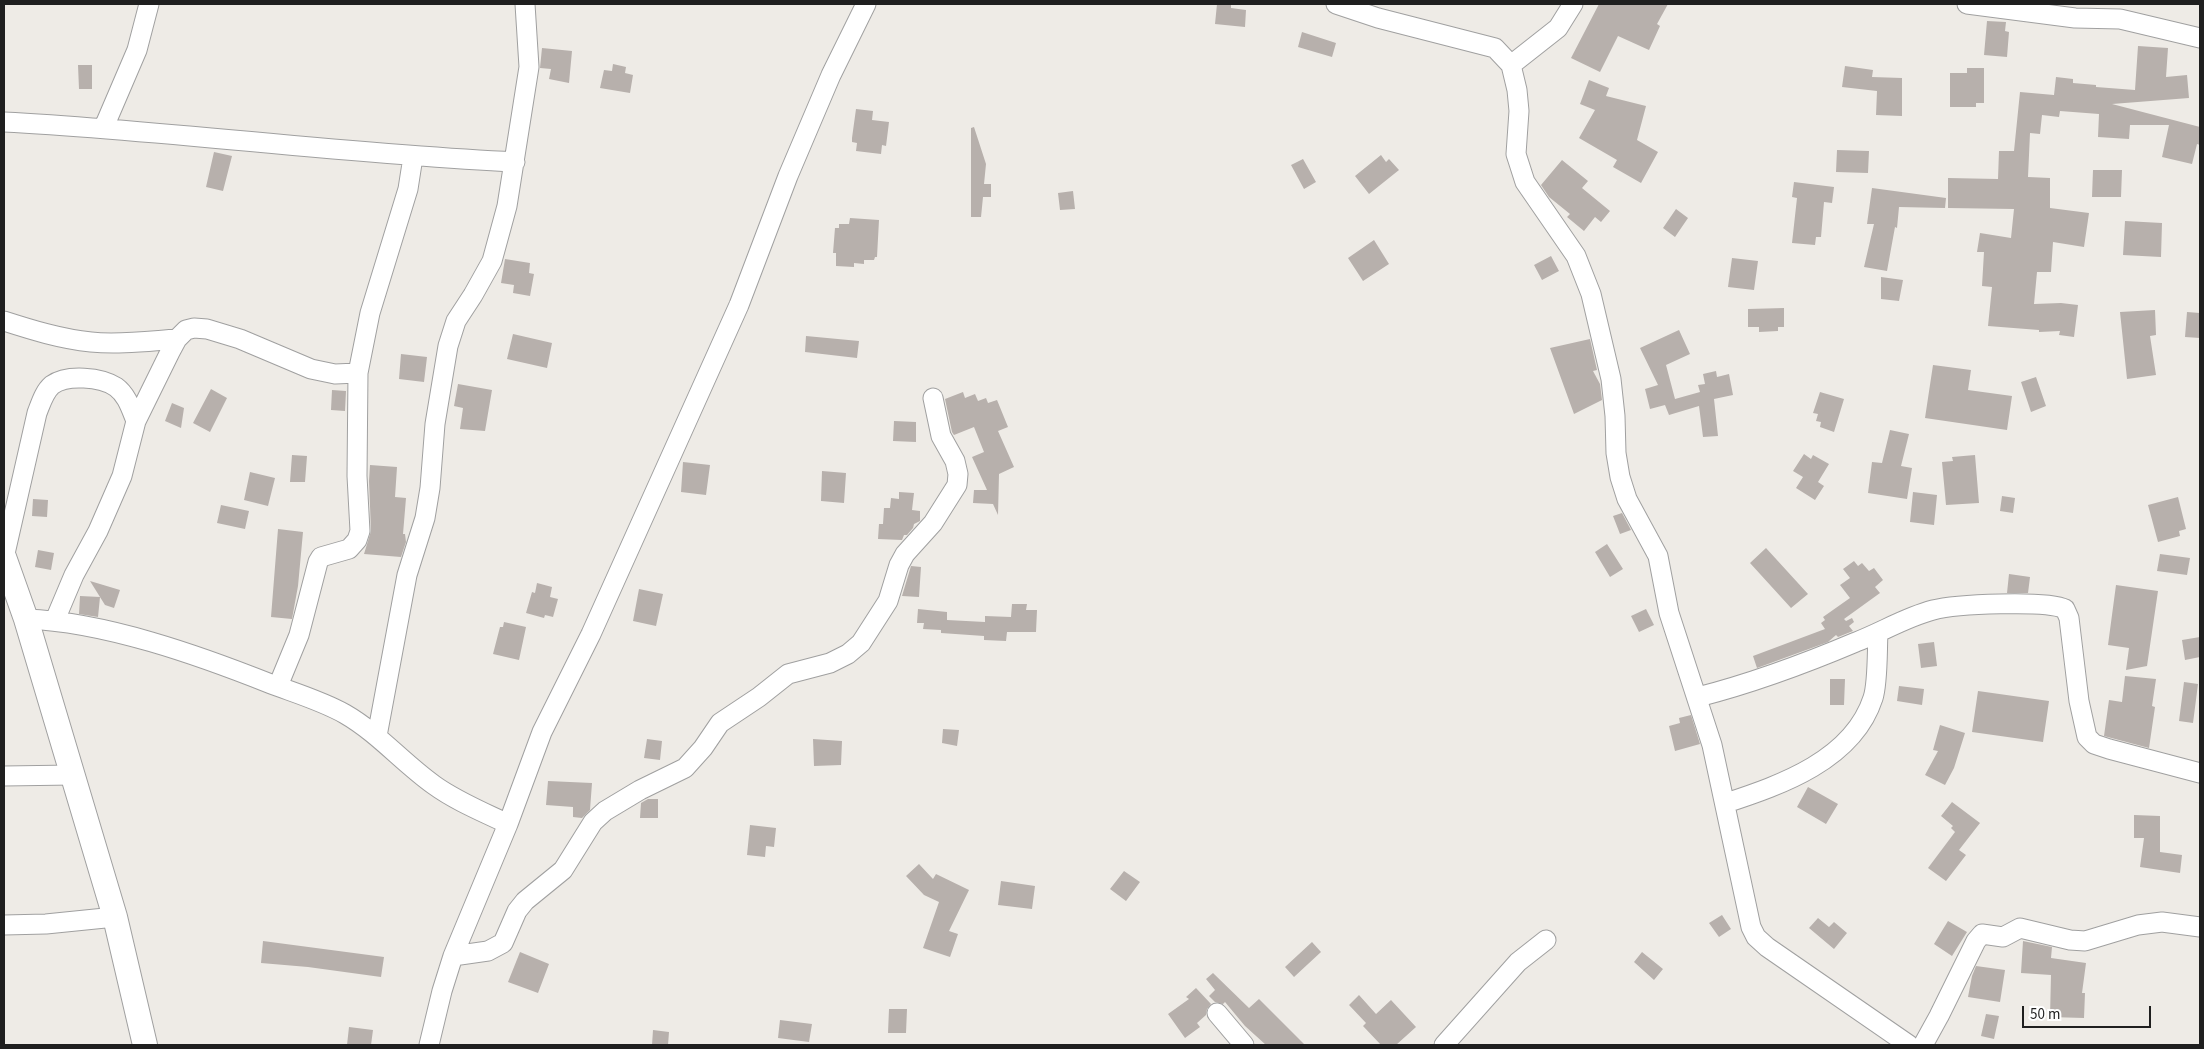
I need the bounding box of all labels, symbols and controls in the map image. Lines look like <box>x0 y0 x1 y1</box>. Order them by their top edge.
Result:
scale bar <box>2024 996 2153 1028</box>
text: 50 m <box>2030 1004 2060 1025</box>

